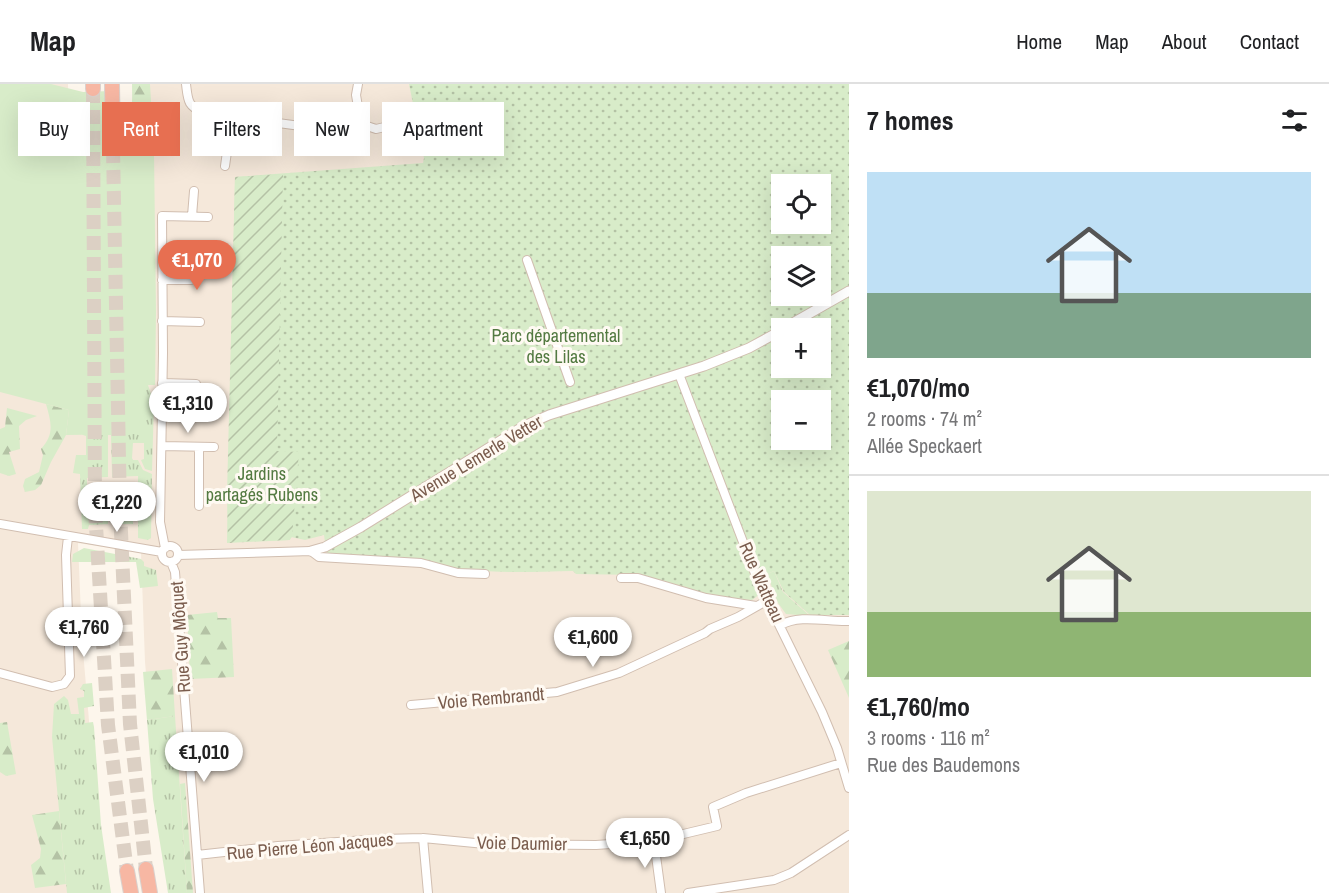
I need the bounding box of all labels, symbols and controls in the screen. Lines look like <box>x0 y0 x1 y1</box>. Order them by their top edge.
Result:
text: Map <box>30 22 76 60</box>
text: Home <box>1016 27 1062 56</box>
text: Map <box>1095 27 1129 56</box>
text: About <box>1162 27 1207 56</box>
text: Contact <box>1240 27 1299 56</box>
chip: Buy <box>18 102 90 156</box>
chip: Rent <box>102 102 180 156</box>
chip: Filters <box>192 102 282 156</box>
chip: New <box>294 102 370 156</box>
chip: Apartment <box>382 102 504 156</box>
text: 7 homes <box>867 103 954 138</box>
icon: filters <box>1278 104 1311 137</box>
map controls <box>771 174 831 450</box>
button: locate <box>771 174 831 234</box>
icon: home <box>1035 211 1143 319</box>
pin: €1,070 <box>148 240 246 291</box>
text: €1,070 <box>172 246 222 273</box>
button: layers <box>771 246 831 306</box>
button: + <box>771 318 831 378</box>
park label: Parc départemental des Lilas <box>492 323 620 369</box>
text: €1,070/mo <box>867 370 970 405</box>
pin: €1,310 <box>139 383 237 434</box>
text: €1,310 <box>163 389 213 416</box>
button: − <box>771 390 831 450</box>
text: 2 rooms · 74 m² <box>867 405 982 432</box>
street label: Avenue Lemerle Vetter <box>404 409 547 508</box>
text: Allée Speckaert <box>867 432 982 459</box>
park label: Jardins partagés Rubens <box>206 461 318 507</box>
pin: €1,220 <box>68 482 166 533</box>
text: €1,220 <box>92 488 142 515</box>
icon: home <box>1035 530 1143 638</box>
street label: Rue Watteau <box>733 538 791 626</box>
street label: Rue Guy Môquet <box>164 580 196 694</box>
pin: €1,760 <box>35 607 133 658</box>
text: €1,760 <box>59 613 109 640</box>
pin: €1,600 <box>544 617 642 668</box>
text: €1,600 <box>568 623 618 650</box>
street label: Voie Rembrandt <box>437 681 545 715</box>
text: €1,760/mo <box>867 689 970 724</box>
text: 3 rooms · 116 m² <box>867 724 990 751</box>
pin: €1,010 <box>155 732 253 783</box>
text: €1,010 <box>179 738 229 765</box>
text: Rue des Baudemons <box>867 751 1020 778</box>
pin: €1,650 <box>596 818 694 869</box>
text: €1,650 <box>620 824 670 851</box>
street label: Rue Pierre Léon Jacques <box>226 826 394 866</box>
street label: Voie Daumier <box>477 830 567 856</box>

